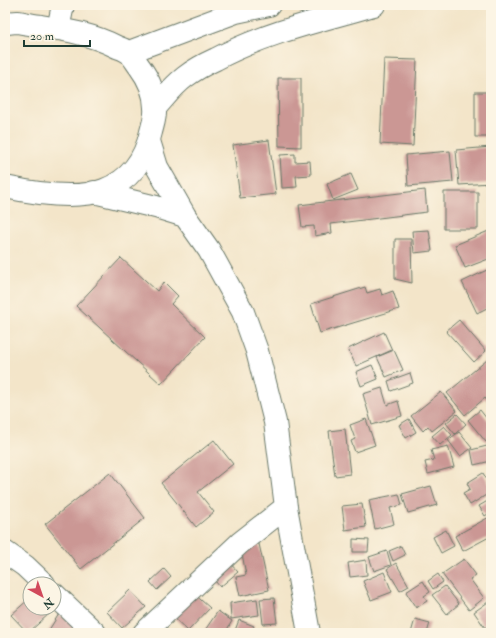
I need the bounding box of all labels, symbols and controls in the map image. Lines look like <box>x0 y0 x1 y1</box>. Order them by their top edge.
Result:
scale bar <box>24 22 90 48</box>
text: 20 m <box>30 29 55 44</box>
north arrow <box>22 576 62 616</box>
text: N <box>39 594 57 612</box>

